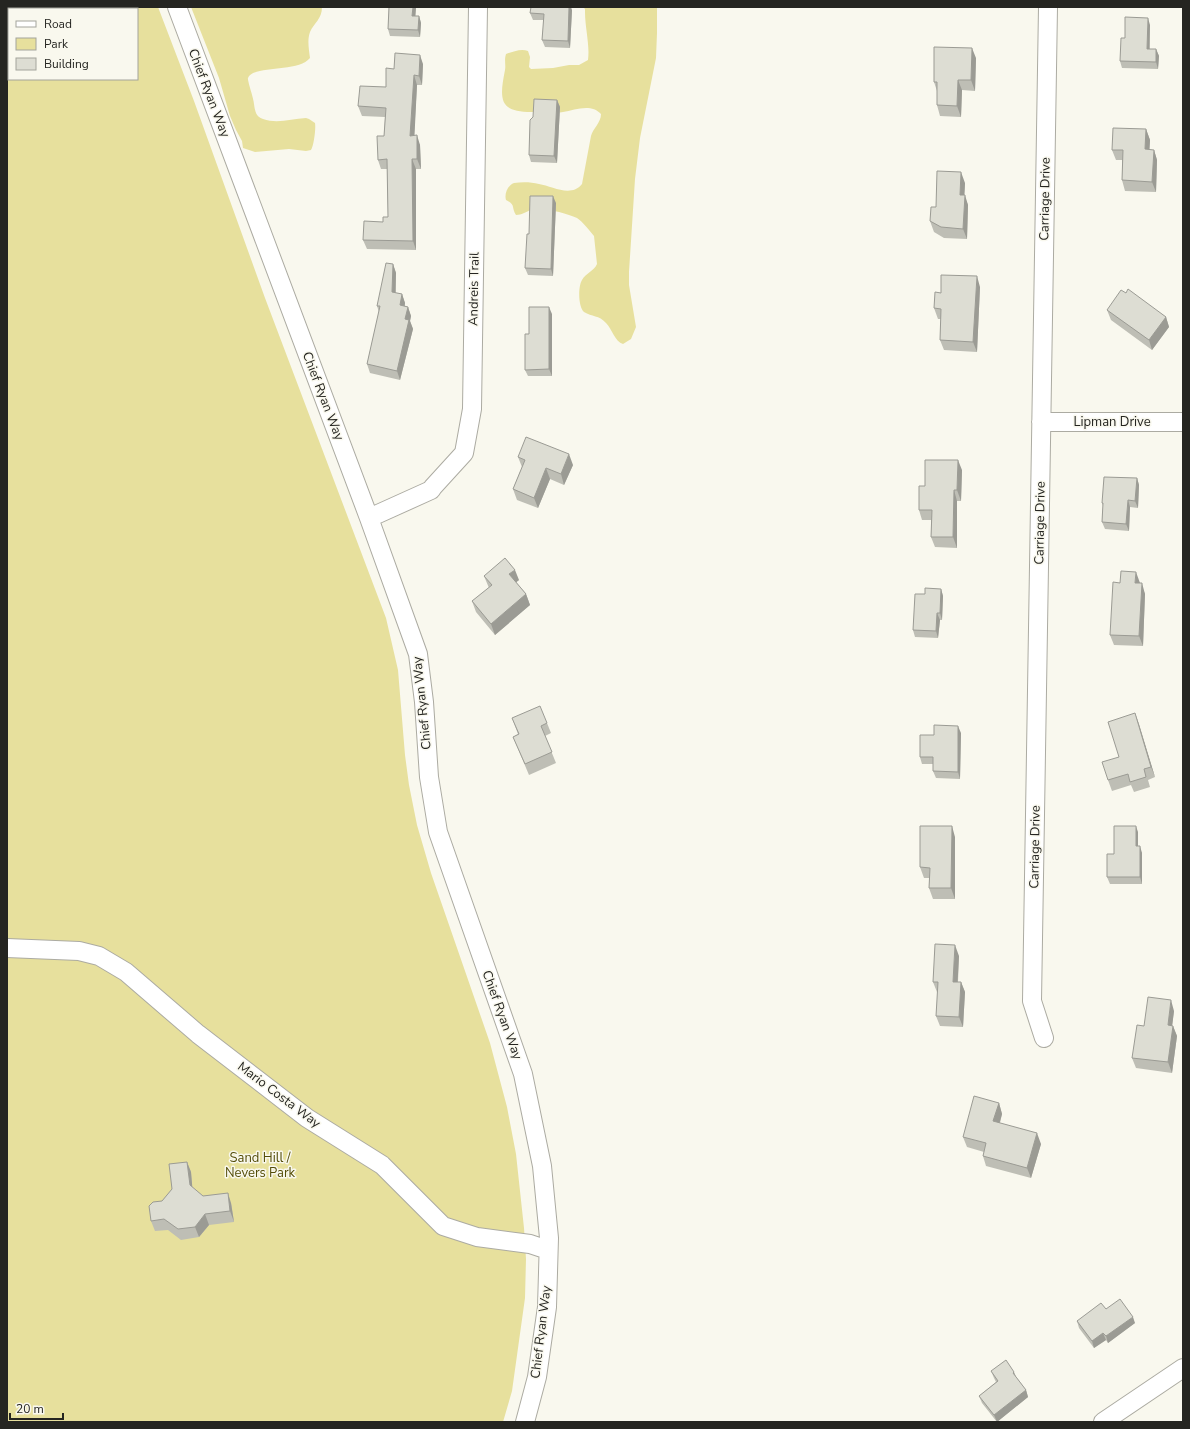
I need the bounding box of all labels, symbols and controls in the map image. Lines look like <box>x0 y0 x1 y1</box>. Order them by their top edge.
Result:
legend <box>8 8 138 80</box>
text: Road <box>44 16 72 32</box>
text: Park <box>44 36 69 52</box>
street label: Chief Ryan Way <box>184 46 234 140</box>
text: Building <box>44 56 89 72</box>
street label: Carriage Drive <box>1035 157 1055 241</box>
street label: Andreis Trail <box>464 252 484 326</box>
street label: Chief Ryan Way <box>298 349 348 443</box>
street label: Lipman Drive <box>1073 413 1151 431</box>
street label: Carriage Drive <box>1030 481 1050 565</box>
street label: Chief Ryan Way <box>408 655 436 751</box>
street label: Carriage Drive <box>1025 805 1045 889</box>
street label: Chief Ryan Way <box>478 968 527 1062</box>
street label: Mario Costa Way <box>234 1058 325 1132</box>
park label: Sand Hill / Nevers Park <box>225 1149 296 1182</box>
street label: Chief Ryan Way <box>526 1284 556 1380</box>
scale bar <box>10 1395 63 1421</box>
text: 20 m <box>16 1401 44 1417</box>

